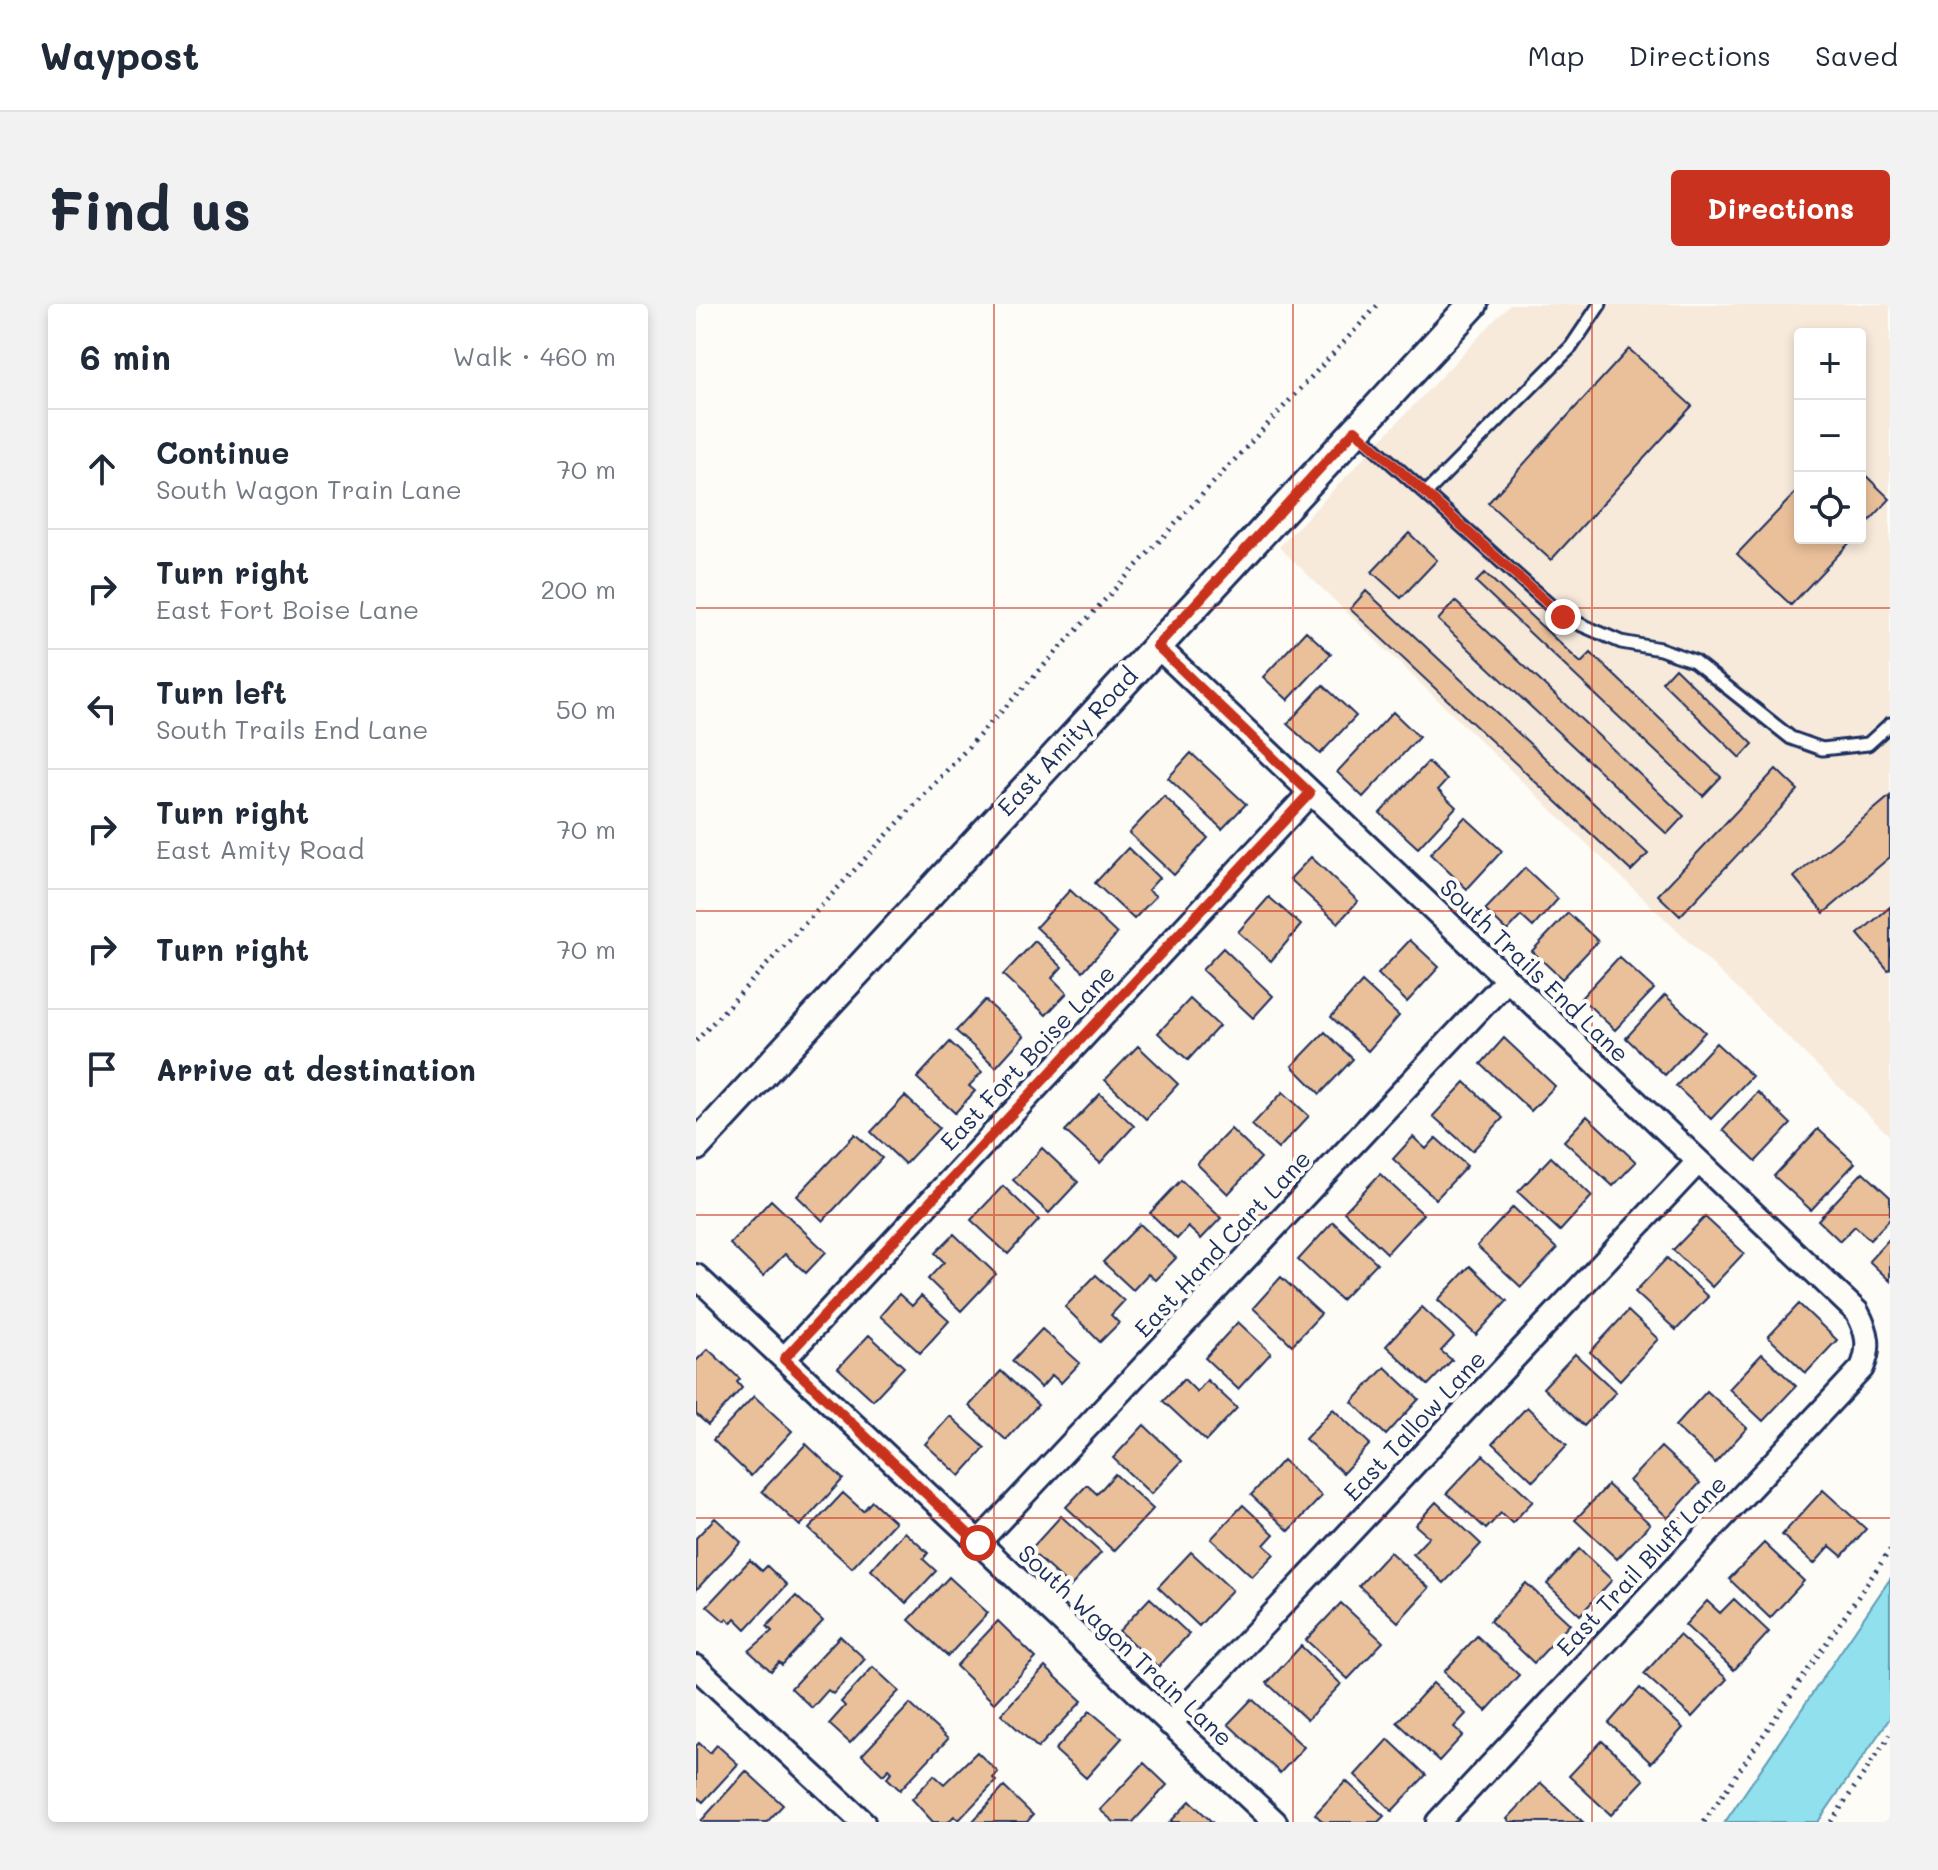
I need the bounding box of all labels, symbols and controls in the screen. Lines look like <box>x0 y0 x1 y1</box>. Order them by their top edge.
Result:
text: Waypost <box>40 30 199 80</box>
text: Map <box>1528 37 1585 73</box>
text: Directions <box>1629 37 1771 73</box>
text: Saved <box>1815 37 1898 73</box>
button: Directions <box>1671 170 1890 246</box>
text: Find us <box>48 172 251 245</box>
map controls <box>1794 328 1866 544</box>
button: + <box>1794 328 1866 400</box>
text: 6 min <box>80 334 171 379</box>
text: Walk · 460 m <box>453 339 616 373</box>
button: − <box>1794 400 1866 472</box>
text: Continue <box>156 432 289 472</box>
icon: ahead <box>80 447 124 491</box>
text: 70 m <box>556 452 616 486</box>
text: South Wagon Train Lane <box>156 472 462 506</box>
button: locate <box>1794 472 1866 544</box>
text: Turn right <box>156 552 309 592</box>
icon: right <box>80 567 124 611</box>
text: 200 m <box>540 572 616 606</box>
text: East Fort Boise Lane <box>156 592 419 626</box>
route end <box>1545 599 1581 635</box>
street label: East Amity Road <box>990 660 1144 822</box>
text: Turn left <box>156 672 287 712</box>
icon: left <box>80 687 124 731</box>
text: 50 m <box>556 692 616 726</box>
text: South Trails End Lane <box>156 712 428 746</box>
text: Turn right <box>156 792 309 832</box>
icon: right <box>80 807 124 851</box>
text: 70 m <box>556 812 616 846</box>
text: East Amity Road <box>156 832 364 866</box>
street label: South Trails End Lane <box>1434 871 1636 1068</box>
icon: right <box>80 927 124 971</box>
text: Turn right <box>156 929 309 969</box>
text: 70 m <box>556 932 616 966</box>
street label: East Fort Boise Lane <box>933 958 1121 1156</box>
icon: arrive <box>80 1047 124 1091</box>
text: Arrive at destination <box>156 1049 476 1089</box>
street label: East Hand Cart Lane <box>1127 1143 1317 1343</box>
street label: East Tallow Lane <box>1336 1343 1492 1507</box>
street label: East Trail Bluff Lane <box>1549 1468 1733 1662</box>
route start <box>960 1525 996 1561</box>
street label: South Wagon Train Lane <box>1012 1537 1240 1752</box>

